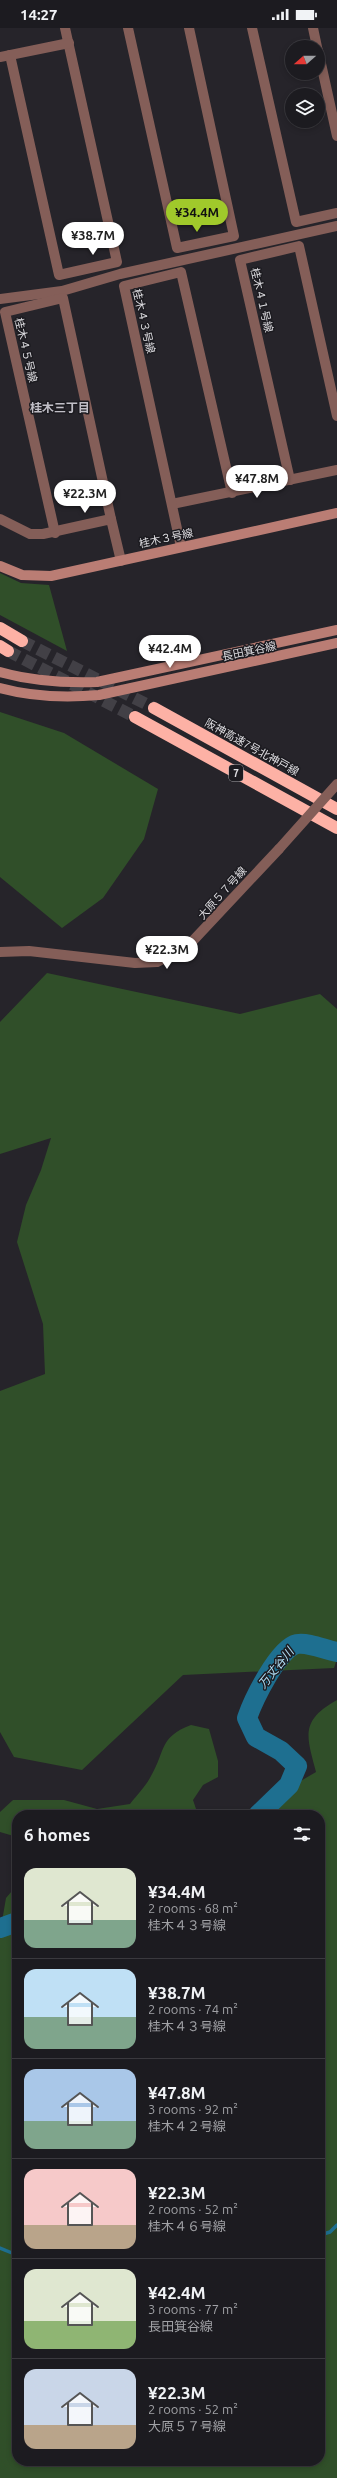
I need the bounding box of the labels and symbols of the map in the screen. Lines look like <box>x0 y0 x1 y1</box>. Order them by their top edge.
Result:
north arrow <box>285 40 325 80</box>
pin: ¥34.4M <box>164 199 230 233</box>
pin: ¥38.7M <box>60 222 126 256</box>
street label: 桂木４１号線 <box>249 266 275 334</box>
street label: 桂木４３号線 <box>131 287 157 355</box>
street label: 桂木４５号線 <box>13 316 39 384</box>
district label: 桂木三丁目 <box>30 401 90 414</box>
pin: ¥47.8M <box>224 465 290 499</box>
pin: ¥22.3M <box>52 480 118 514</box>
street label: 桂木３号線 <box>138 526 194 550</box>
pin: ¥42.4M <box>137 635 203 669</box>
street label: 長田箕谷線 <box>221 639 277 663</box>
street label: 阪神高速7号北神戸線 <box>203 716 301 778</box>
road number: 7 <box>229 765 243 781</box>
street label: 大原５７号線 <box>195 864 249 922</box>
pin: ¥22.3M <box>134 936 200 970</box>
water label: 万丈谷川 <box>255 1643 297 1690</box>

